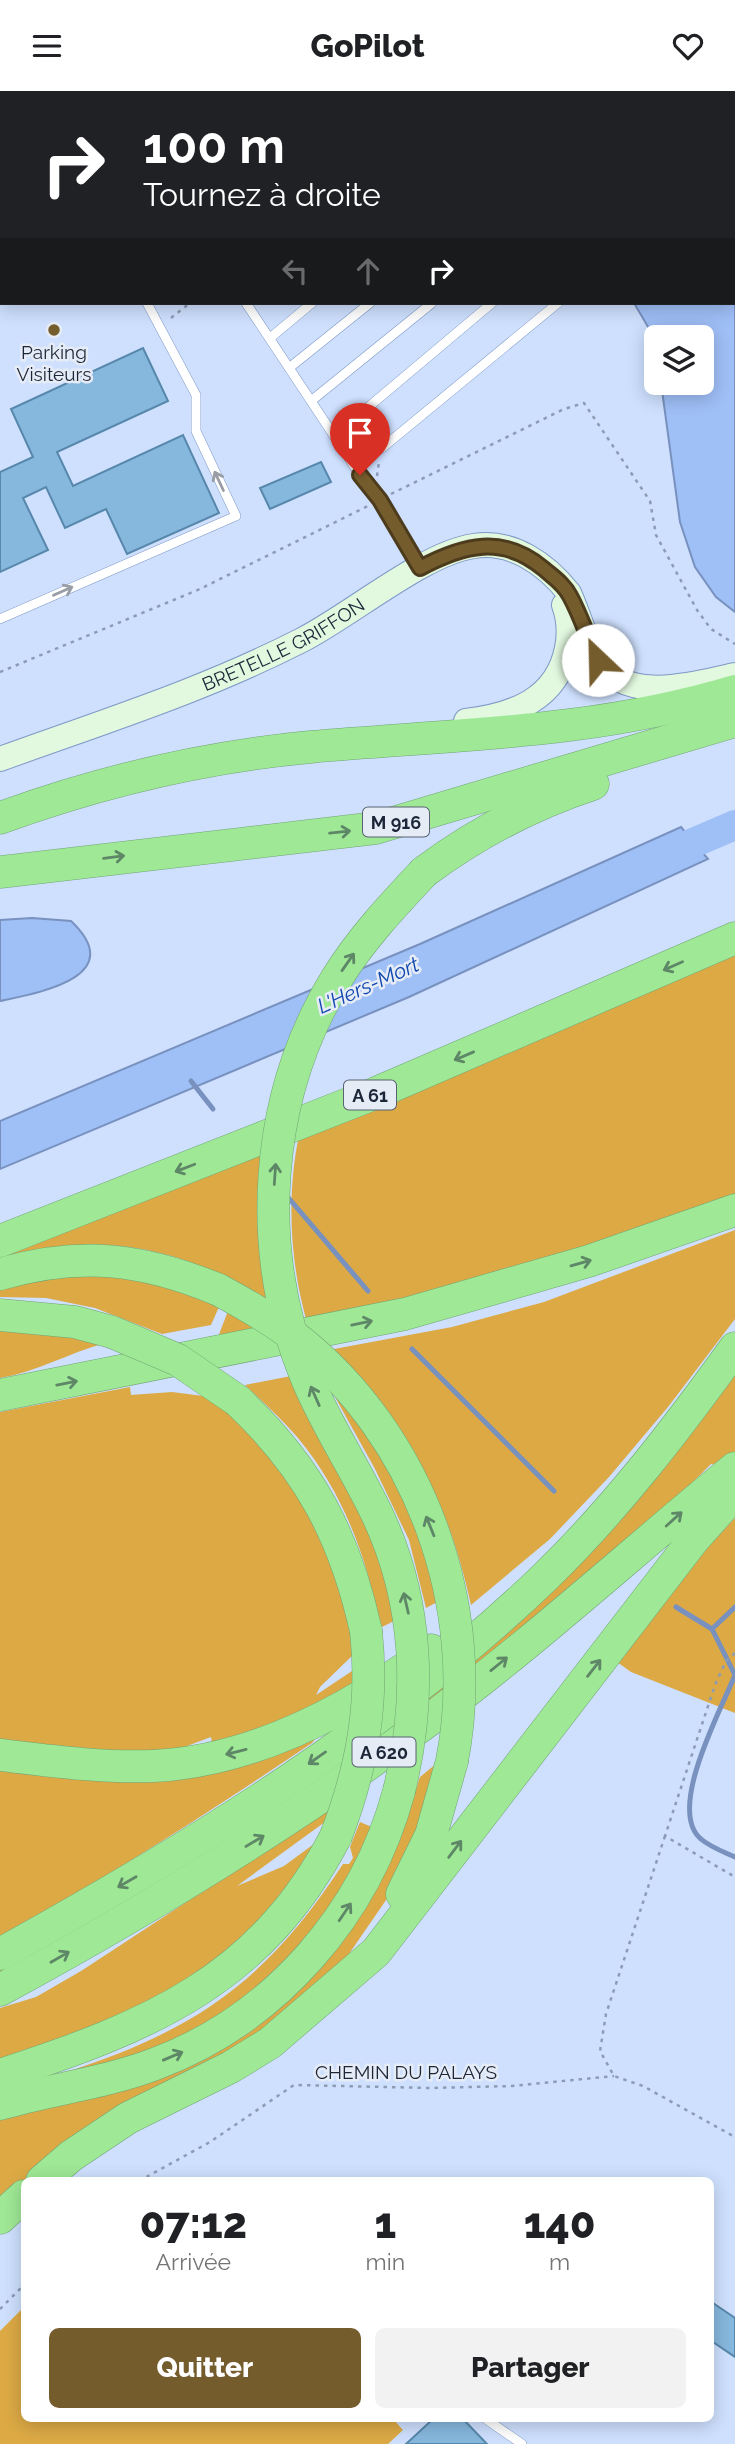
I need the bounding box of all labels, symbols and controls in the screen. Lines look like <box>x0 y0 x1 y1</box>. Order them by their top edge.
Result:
icon: menu <box>28 27 66 65</box>
text: GoPilot <box>310 27 425 64</box>
icon: heart <box>669 27 707 65</box>
text: 100 m <box>143 117 285 174</box>
icon: right <box>28 119 119 210</box>
text: Tournez à droite <box>143 176 381 213</box>
icon: left <box>276 252 314 290</box>
icon: ahead <box>349 252 387 290</box>
icon: right <box>422 252 460 290</box>
marker: Parking Visiteurs <box>46 322 62 338</box>
map controls <box>644 325 714 395</box>
button: layers <box>644 325 714 395</box>
place label: Parking Visiteurs <box>17 341 91 385</box>
pin <box>330 403 390 475</box>
icon: arrive <box>341 414 379 452</box>
one-way arrow <box>212 471 225 492</box>
one-way arrow <box>51 584 73 597</box>
street label: BRETELLE GRIFFON <box>199 593 369 695</box>
position arrow <box>561 623 635 697</box>
road number: M 916 <box>363 807 429 837</box>
one-way arrow <box>328 825 351 838</box>
one-way arrow <box>102 851 125 864</box>
water label: L'Hers-Mort <box>313 951 423 1019</box>
one-way arrow <box>341 953 355 972</box>
one-way arrow <box>663 960 684 973</box>
one-way arrow <box>454 1050 475 1063</box>
road number: A 61 <box>344 1080 396 1109</box>
one-way arrow <box>174 1163 196 1176</box>
one-way arrow <box>269 1164 282 1186</box>
one-way arrow <box>570 1256 592 1269</box>
one-way arrow <box>350 1316 373 1330</box>
one-way arrow <box>55 1376 78 1389</box>
one-way arrow <box>308 1385 321 1407</box>
one-way arrow <box>665 1511 683 1527</box>
one-way arrow <box>423 1515 436 1537</box>
one-way arrow <box>398 1592 412 1615</box>
one-way arrow <box>489 1657 508 1672</box>
one-way arrow <box>586 1659 601 1678</box>
road number: A 620 <box>352 1737 416 1767</box>
one-way arrow <box>226 1746 248 1759</box>
one-way arrow <box>308 1751 327 1765</box>
one-way arrow <box>245 1834 265 1848</box>
one-way arrow <box>448 1840 463 1858</box>
one-way arrow <box>117 1875 137 1889</box>
one-way arrow <box>337 1903 352 1922</box>
one-way arrow <box>49 1949 69 1963</box>
one-way arrow <box>162 2049 183 2062</box>
street label: CHEMIN DU PALAYS <box>315 2061 497 2083</box>
text: 07:12 <box>140 2199 247 2248</box>
text: 1 <box>375 2199 396 2248</box>
text: 140 <box>524 2199 596 2248</box>
text: Arrivée <box>156 2248 231 2275</box>
text: min <box>366 2248 405 2275</box>
text: m <box>549 2248 570 2275</box>
button: Quitter <box>49 2328 361 2408</box>
button: Partager <box>375 2328 686 2408</box>

